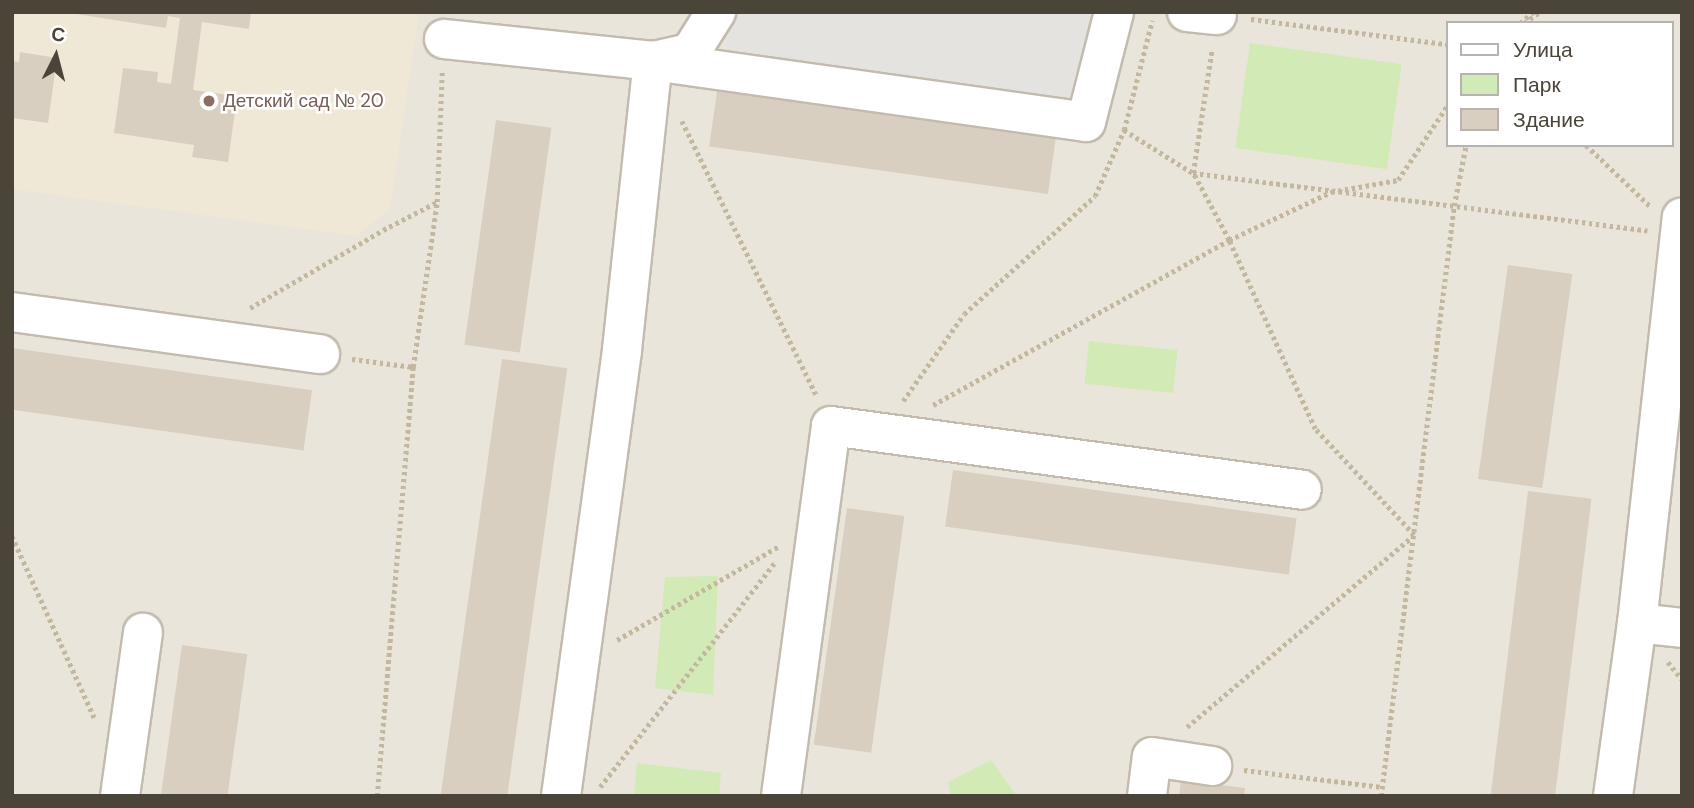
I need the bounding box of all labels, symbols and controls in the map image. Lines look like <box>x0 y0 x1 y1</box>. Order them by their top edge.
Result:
north arrow <box>21 21 91 91</box>
text: С <box>50 21 66 48</box>
legend <box>1446 21 1673 147</box>
text: Улица <box>1513 36 1573 64</box>
text: Парк <box>1513 71 1561 99</box>
place label: Детский сад № 20 <box>223 90 384 112</box>
marker: Детский сад № 20 <box>201 93 217 109</box>
text: Здание <box>1513 106 1585 134</box>

